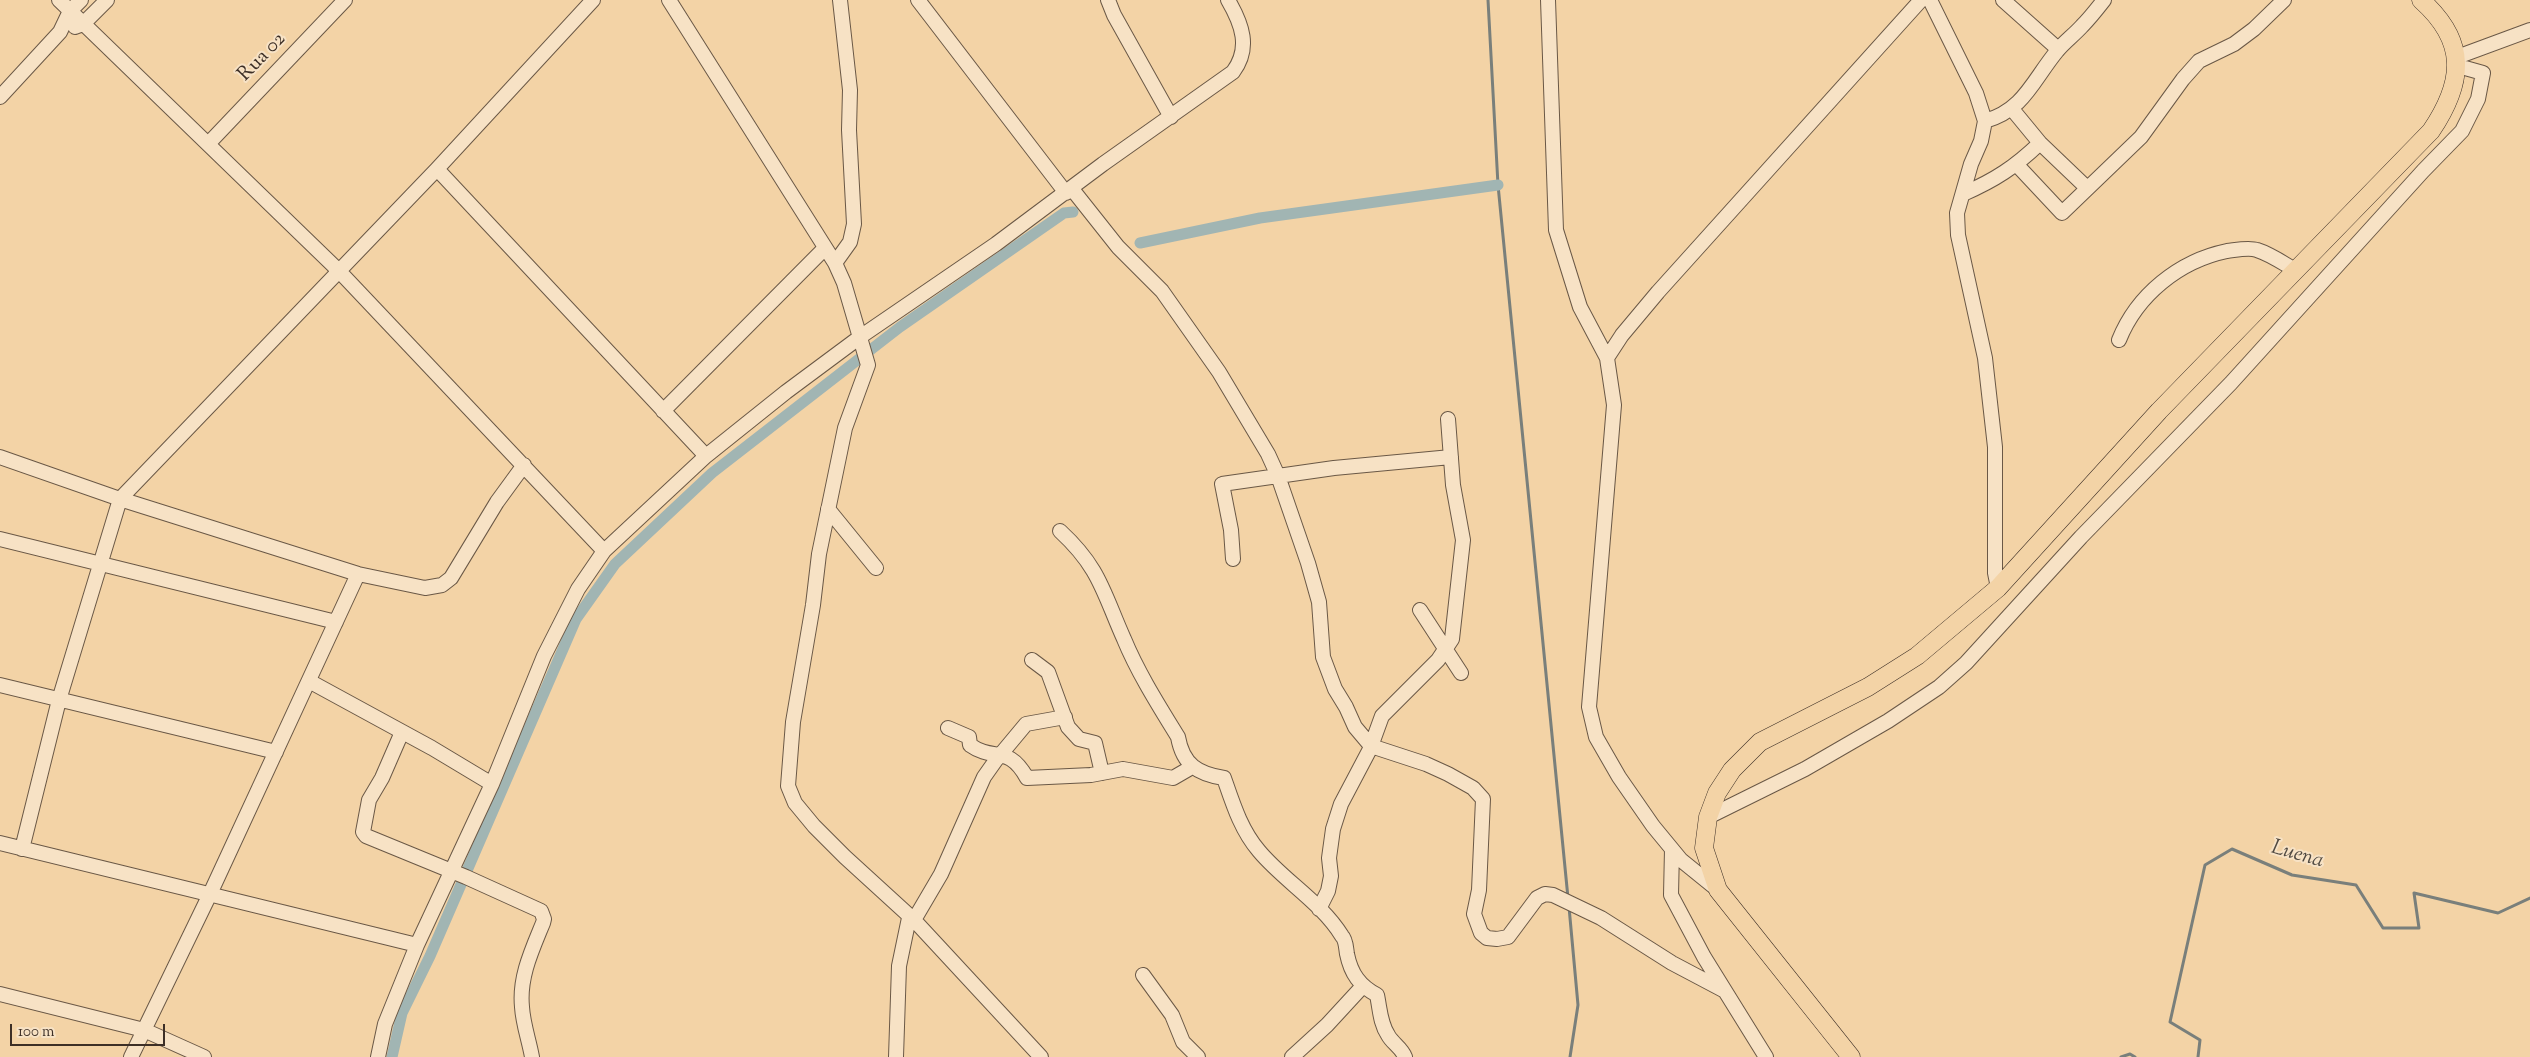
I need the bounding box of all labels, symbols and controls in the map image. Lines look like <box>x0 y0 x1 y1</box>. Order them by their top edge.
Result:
street label: Rua 02 <box>234 29 292 87</box>
water label: Luena <box>2268 836 2326 876</box>
scale bar <box>12 1014 168 1046</box>
text: 100 m <box>18 1022 54 1043</box>

